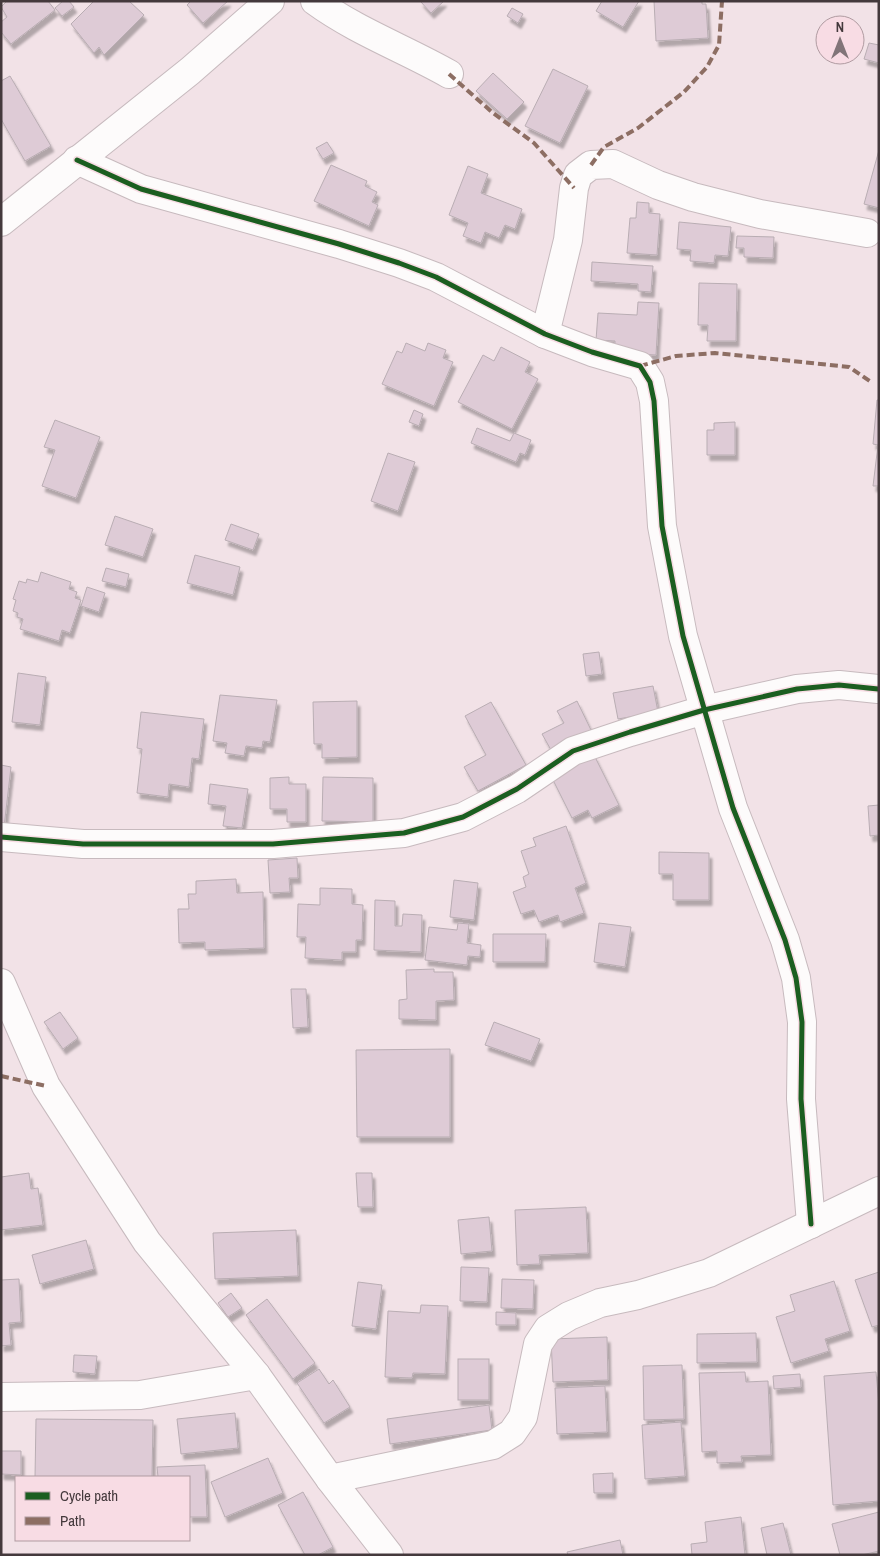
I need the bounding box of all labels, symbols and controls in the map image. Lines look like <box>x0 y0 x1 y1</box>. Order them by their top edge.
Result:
north arrow <box>815 15 865 65</box>
text: N <box>836 18 844 36</box>
legend <box>15 1476 190 1541</box>
text: Cycle path <box>60 1485 118 1506</box>
text: Path <box>60 1510 85 1531</box>

